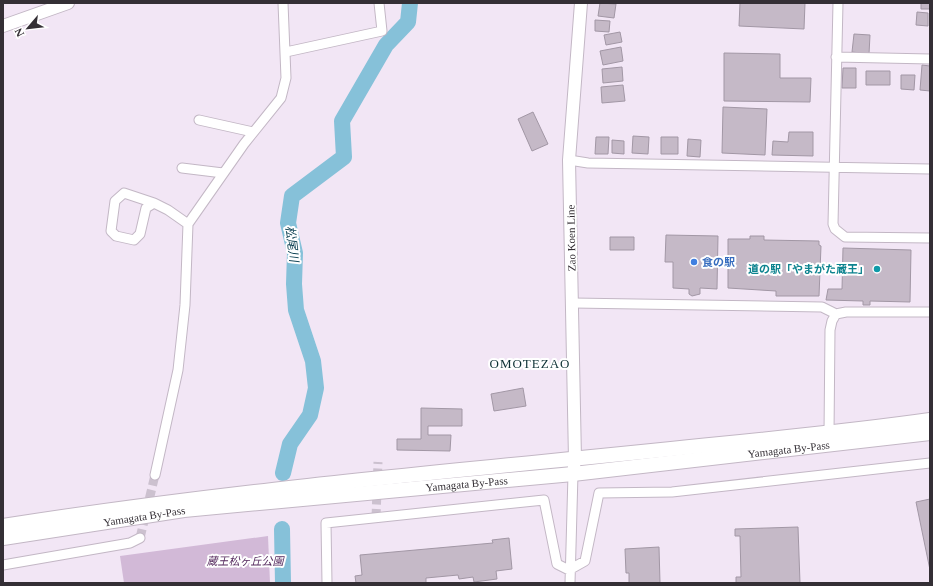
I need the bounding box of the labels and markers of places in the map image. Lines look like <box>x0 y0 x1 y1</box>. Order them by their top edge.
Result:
place label: 食の駅 <box>702 256 735 268</box>
marker: 食の駅 <box>689 257 699 267</box>
place label: 道の駅「やまがた蔵王」 <box>748 263 869 275</box>
marker: 道の駅「やまがた蔵王」 <box>872 264 882 274</box>

